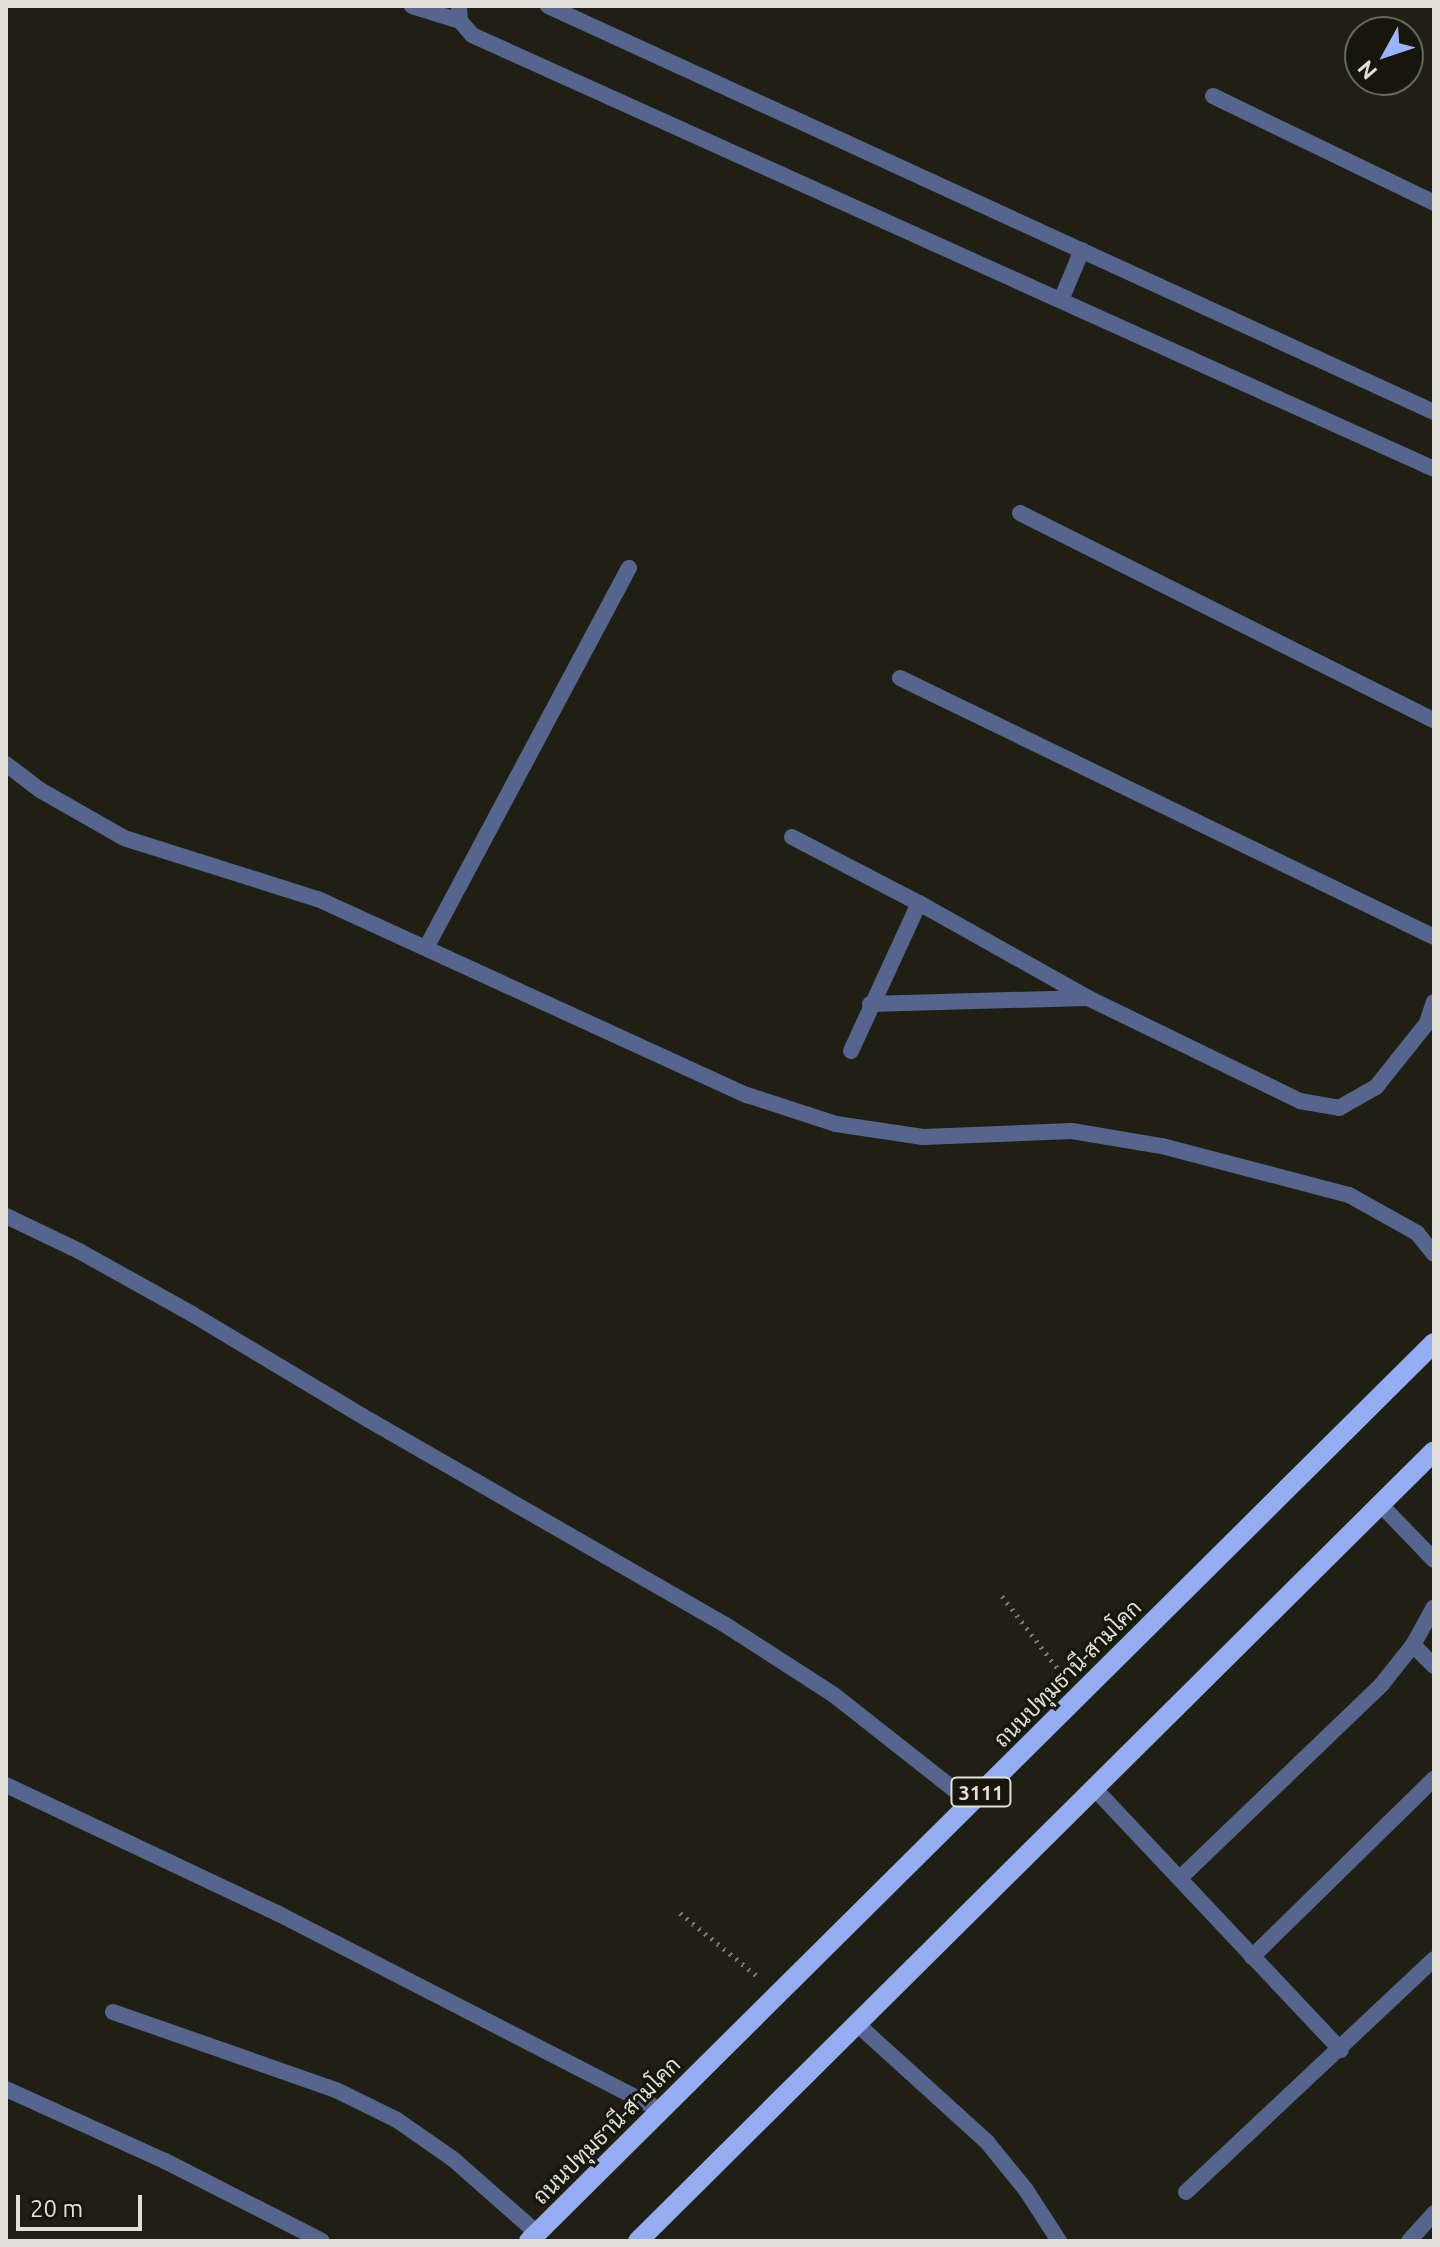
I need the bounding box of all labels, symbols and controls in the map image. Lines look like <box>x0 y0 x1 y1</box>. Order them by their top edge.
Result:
north arrow <box>1344 16 1424 96</box>
text: N <box>1352 56 1382 85</box>
street label: ถนนปทุมธานี-สามโคก <box>988 1594 1146 1752</box>
road number: 3111 <box>949 1776 1013 1808</box>
street label: ถนนปทุมธานี-สามโคก <box>527 2051 685 2209</box>
scale bar <box>20 2179 146 2229</box>
text: 20 m <box>30 2195 83 2222</box>

